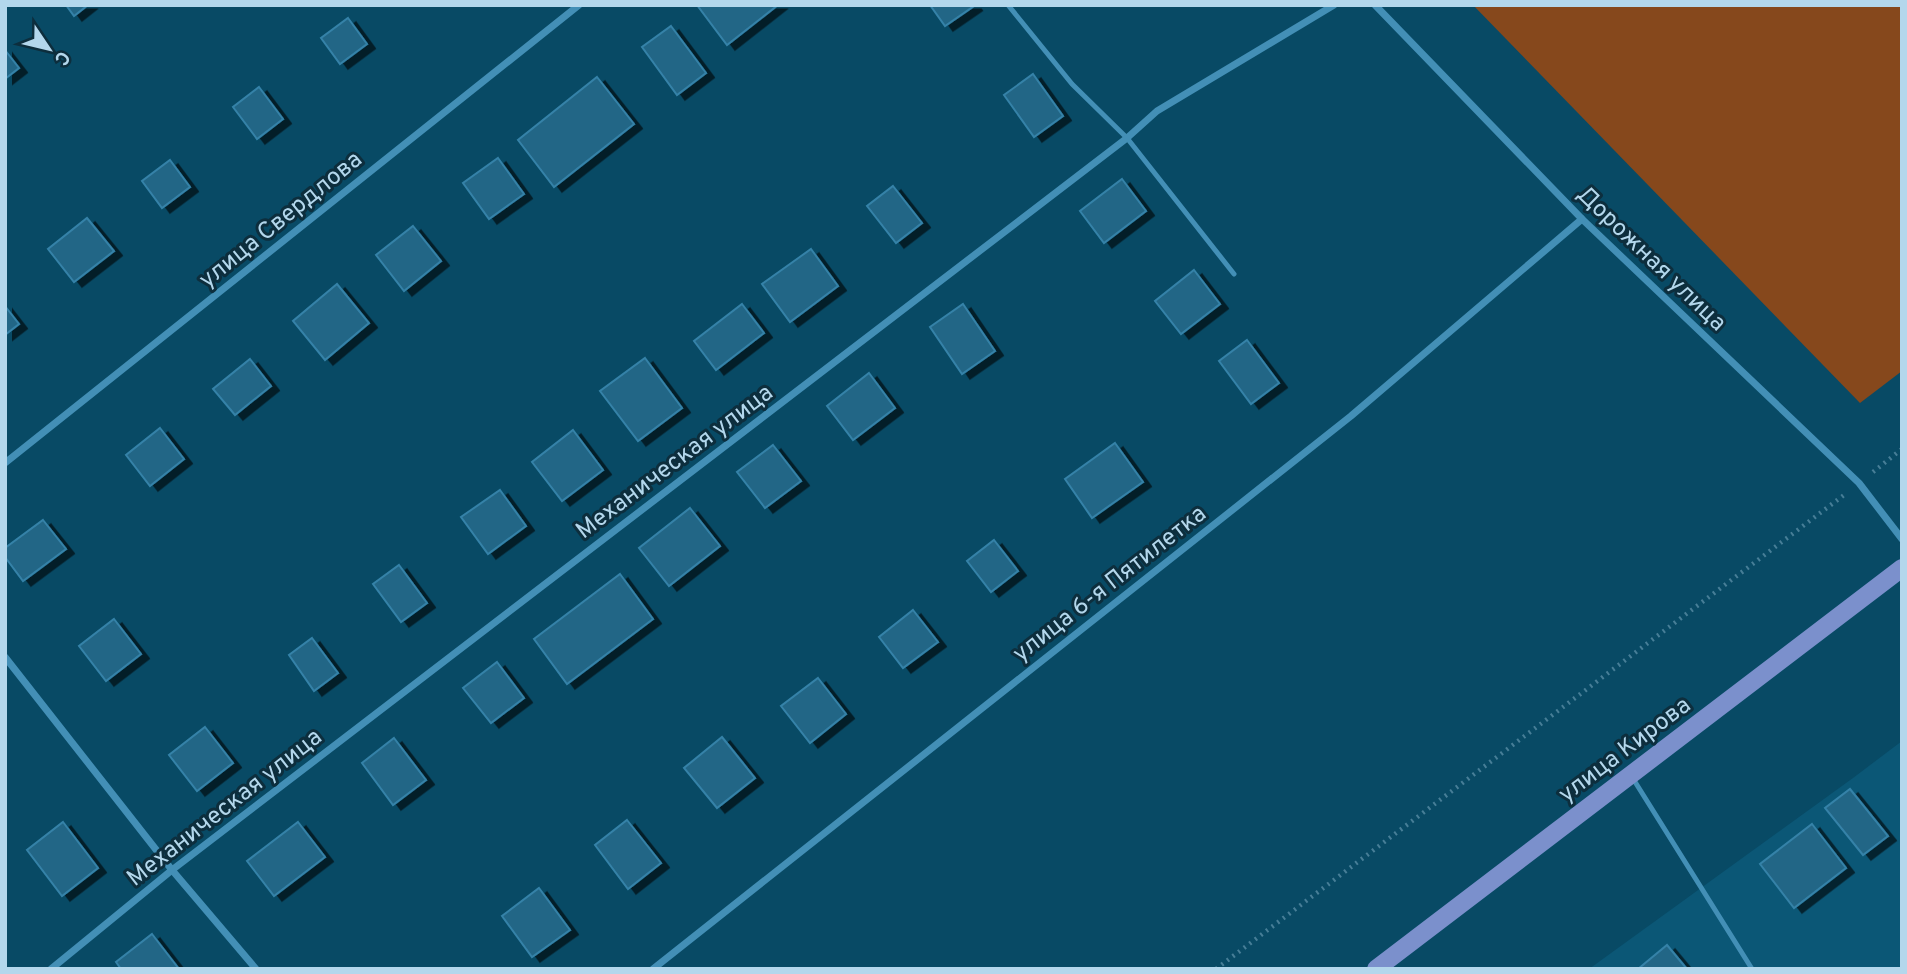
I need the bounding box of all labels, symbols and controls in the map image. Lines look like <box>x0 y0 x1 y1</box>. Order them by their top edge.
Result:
north arrow <box>14 14 84 84</box>
text: С <box>48 46 75 69</box>
street label: улица Свердлова <box>194 146 369 296</box>
street label: Дорожная улица <box>1569 180 1732 339</box>
street label: Механическая улица <box>571 379 780 547</box>
street label: улица 6-я Пятилетка <box>1007 500 1213 670</box>
street label: улица Кирова <box>1553 691 1697 810</box>
street label: Механическая улица <box>122 723 329 894</box>

